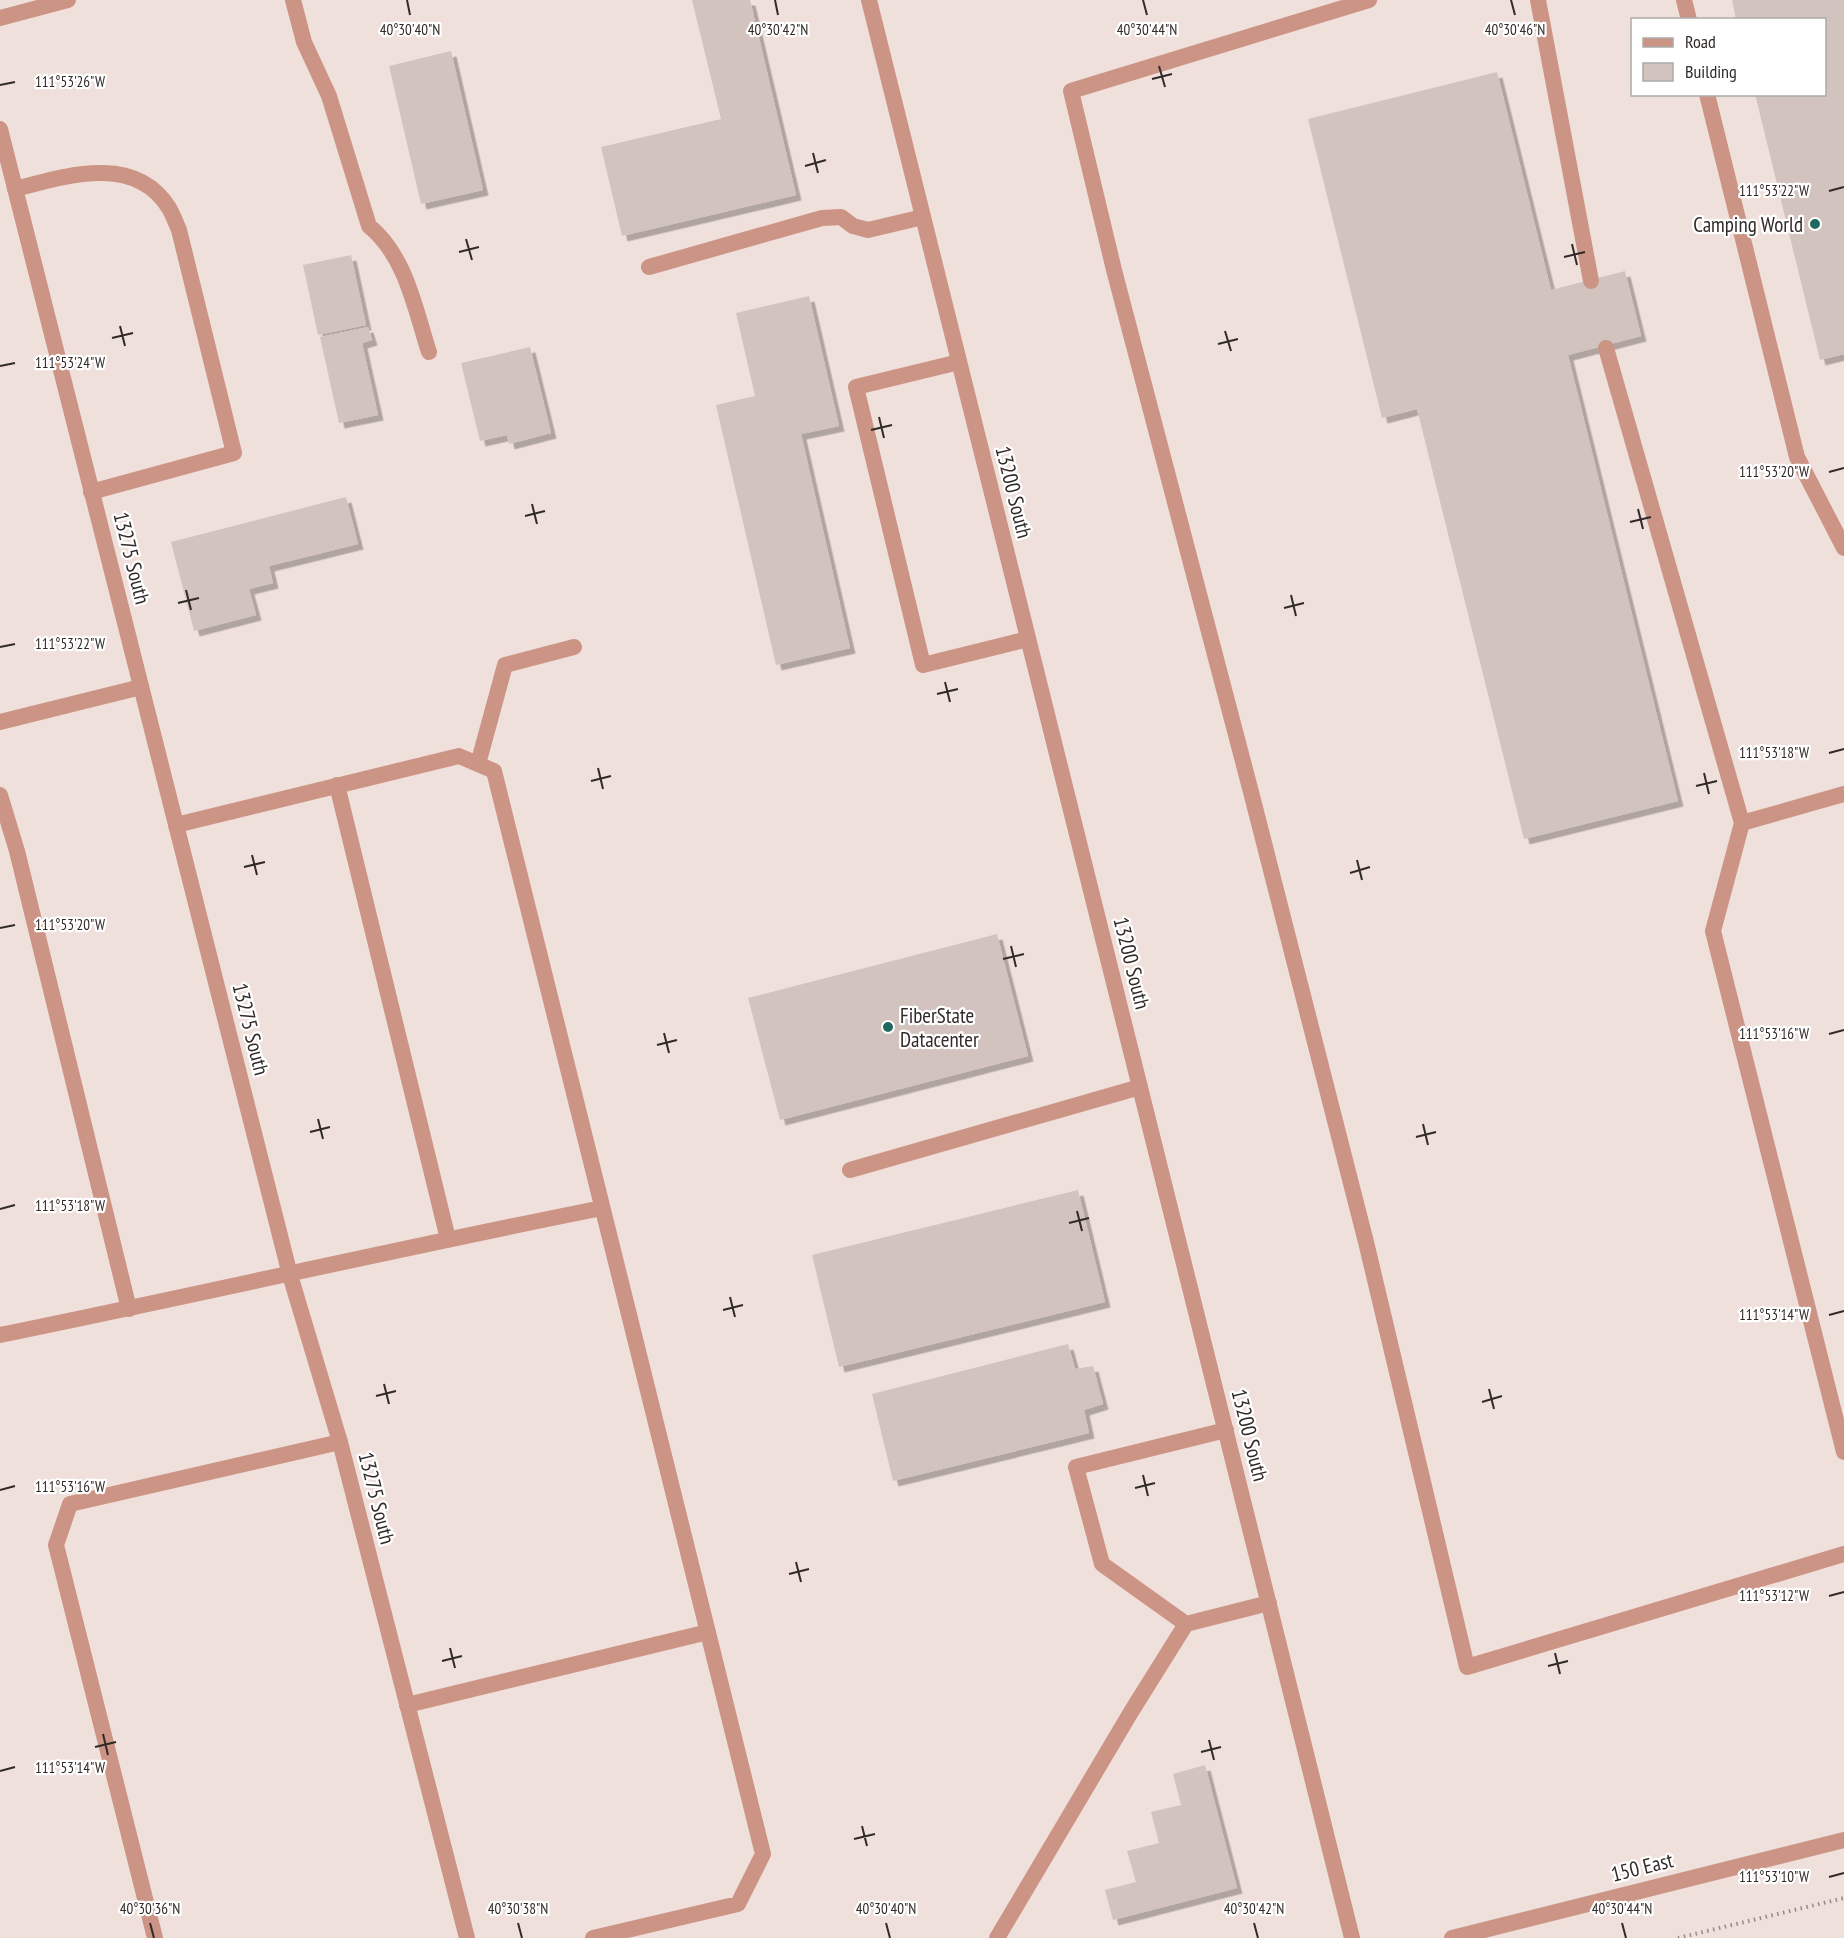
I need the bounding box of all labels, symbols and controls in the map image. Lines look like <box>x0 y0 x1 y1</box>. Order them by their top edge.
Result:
legend <box>1631 18 1826 96</box>
text: 40°30'40"N <box>380 20 440 39</box>
text: 40°30'42"N <box>748 20 808 39</box>
text: 40°30'44"N <box>1117 20 1177 39</box>
text: 40°30'46"N <box>1485 20 1545 39</box>
text: Road <box>1685 30 1716 53</box>
text: Building <box>1685 60 1737 83</box>
text: 111°53'26"W <box>35 72 105 91</box>
text: 111°53'22"W <box>1739 181 1809 200</box>
place label: Camping World <box>1693 211 1803 238</box>
marker: Camping World <box>1808 217 1822 231</box>
text: 111°53'24"W <box>35 353 105 372</box>
street label: 13200 South <box>990 443 1038 541</box>
text: 111°53'20"W <box>1739 462 1809 481</box>
street label: 13275 South <box>108 509 156 607</box>
text: 111°53'22"W <box>35 634 105 653</box>
text: 111°53'18"W <box>1739 743 1809 762</box>
street label: 13200 South <box>1108 914 1156 1012</box>
text: 111°53'20"W <box>35 915 105 934</box>
street label: 13275 South <box>227 980 275 1078</box>
place label: FiberState Datacenter <box>900 1002 979 1053</box>
marker: FiberState Datacenter <box>881 1020 895 1034</box>
text: 111°53'16"W <box>1739 1024 1809 1043</box>
text: 111°53'18"W <box>35 1196 105 1215</box>
text: 111°53'14"W <box>1739 1305 1809 1324</box>
street label: 13200 South <box>1226 1386 1274 1484</box>
street label: 13275 South <box>353 1449 401 1547</box>
text: 111°53'16"W <box>35 1477 105 1496</box>
text: 111°53'12"W <box>1739 1586 1809 1605</box>
text: 111°53'14"W <box>35 1758 105 1777</box>
street label: 150 East <box>1608 1846 1676 1888</box>
text: 111°53'10"W <box>1739 1867 1809 1886</box>
text: 40°30'36"N <box>120 1899 180 1918</box>
text: 40°30'38"N <box>488 1899 548 1918</box>
text: 40°30'40"N <box>856 1899 916 1918</box>
text: 40°30'42"N <box>1224 1899 1284 1918</box>
text: 40°30'44"N <box>1592 1899 1652 1918</box>

